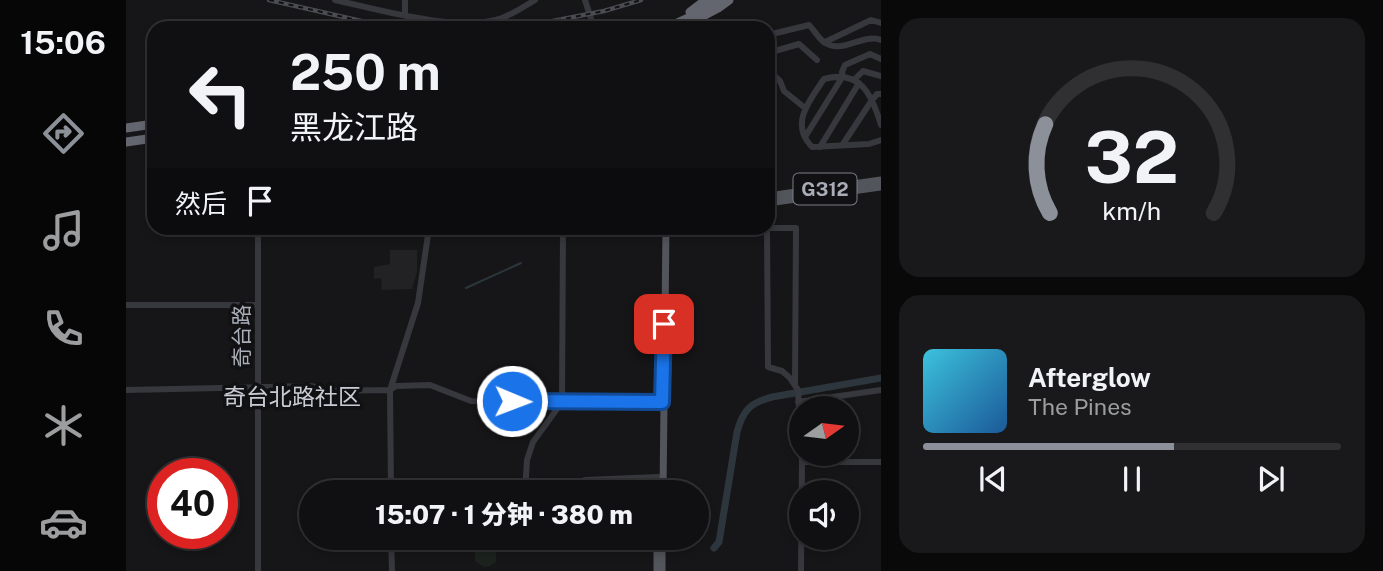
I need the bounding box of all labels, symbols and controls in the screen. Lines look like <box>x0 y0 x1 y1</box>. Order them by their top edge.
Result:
text: 15:06 <box>20 24 106 61</box>
text: 250 m <box>290 43 441 101</box>
icon: left <box>175 49 266 140</box>
icon: directions <box>39 109 88 158</box>
text: 黑龙江路 <box>290 109 418 146</box>
text: 32 <box>1085 115 1179 200</box>
road number: G312 <box>794 174 856 204</box>
icon: arrive <box>241 182 279 220</box>
text: 然后 <box>175 188 227 219</box>
text: km/h <box>1103 196 1161 226</box>
icon: music <box>39 206 88 255</box>
pin <box>634 294 694 354</box>
icon: phone <box>39 304 88 353</box>
street label: 奇台路 <box>229 305 254 368</box>
icon: arrive <box>645 305 683 343</box>
text: Afterglow <box>1028 362 1151 393</box>
position arrow <box>475 364 549 438</box>
district label: 奇台北路社区 <box>223 383 361 410</box>
text: The Pines <box>1028 393 1132 420</box>
north arrow <box>789 396 859 466</box>
map controls <box>789 396 859 550</box>
icon: climate <box>39 401 88 450</box>
speed limit sign: 40 <box>147 458 238 549</box>
icon: previous <box>974 460 1012 498</box>
icon: pause <box>1113 460 1151 498</box>
icon: next <box>1252 460 1290 498</box>
button: sound <box>789 480 859 550</box>
icon: car <box>39 498 88 547</box>
text: 15:07 · 1 分钟 · 380 m <box>375 499 633 530</box>

